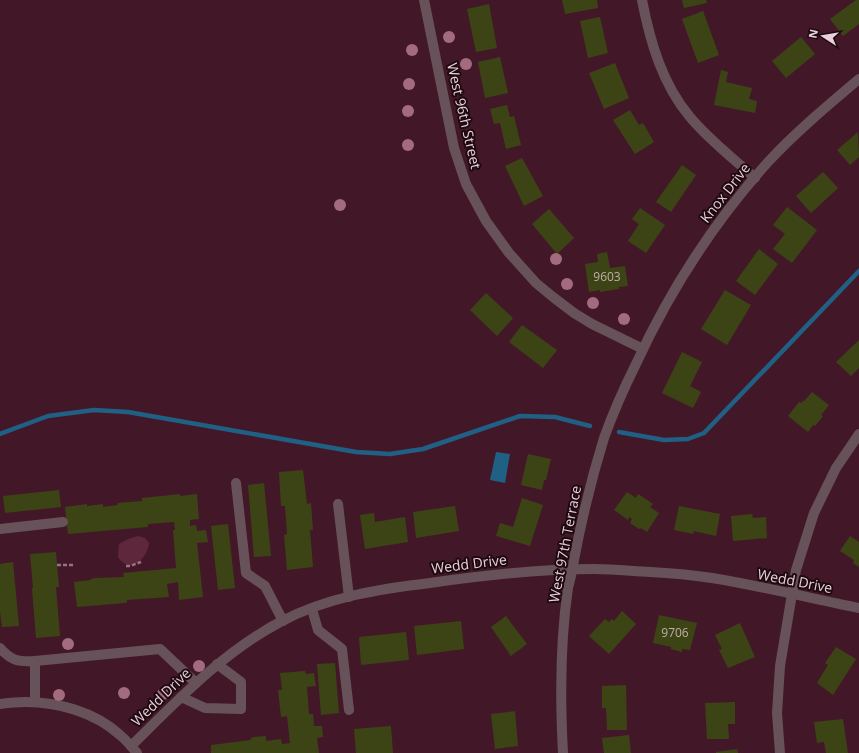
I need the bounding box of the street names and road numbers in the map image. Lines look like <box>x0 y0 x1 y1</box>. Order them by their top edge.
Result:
street label: West 96th Street <box>443 61 486 171</box>
street label: Knox Drive <box>695 159 754 226</box>
street label: West 97th Terrace <box>544 484 585 604</box>
street label: Wedd Drive <box>430 549 508 578</box>
street label: Wedd Drive <box>756 564 834 597</box>
street label: Wedd Drive <box>127 663 195 730</box>

